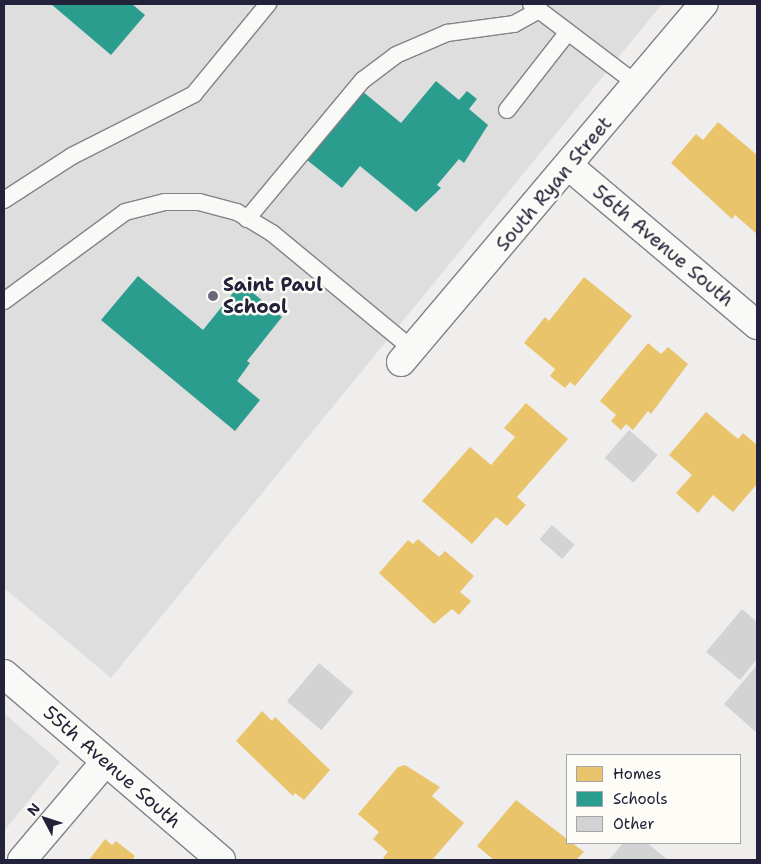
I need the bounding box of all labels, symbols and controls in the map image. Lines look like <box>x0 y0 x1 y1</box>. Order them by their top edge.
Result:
street label: South Ryan Street <box>491 112 617 256</box>
street label: 56th Avenue South <box>588 180 738 312</box>
place label: Saint Paul School <box>223 274 323 318</box>
marker: Saint Paul School <box>207 290 219 302</box>
street label: 55th Avenue South <box>38 701 186 833</box>
legend <box>566 754 741 844</box>
text: Homes <box>613 764 661 784</box>
text: Schools <box>613 789 668 809</box>
north arrow <box>20 794 70 844</box>
text: N <box>23 799 44 819</box>
text: Other <box>613 814 655 834</box>

